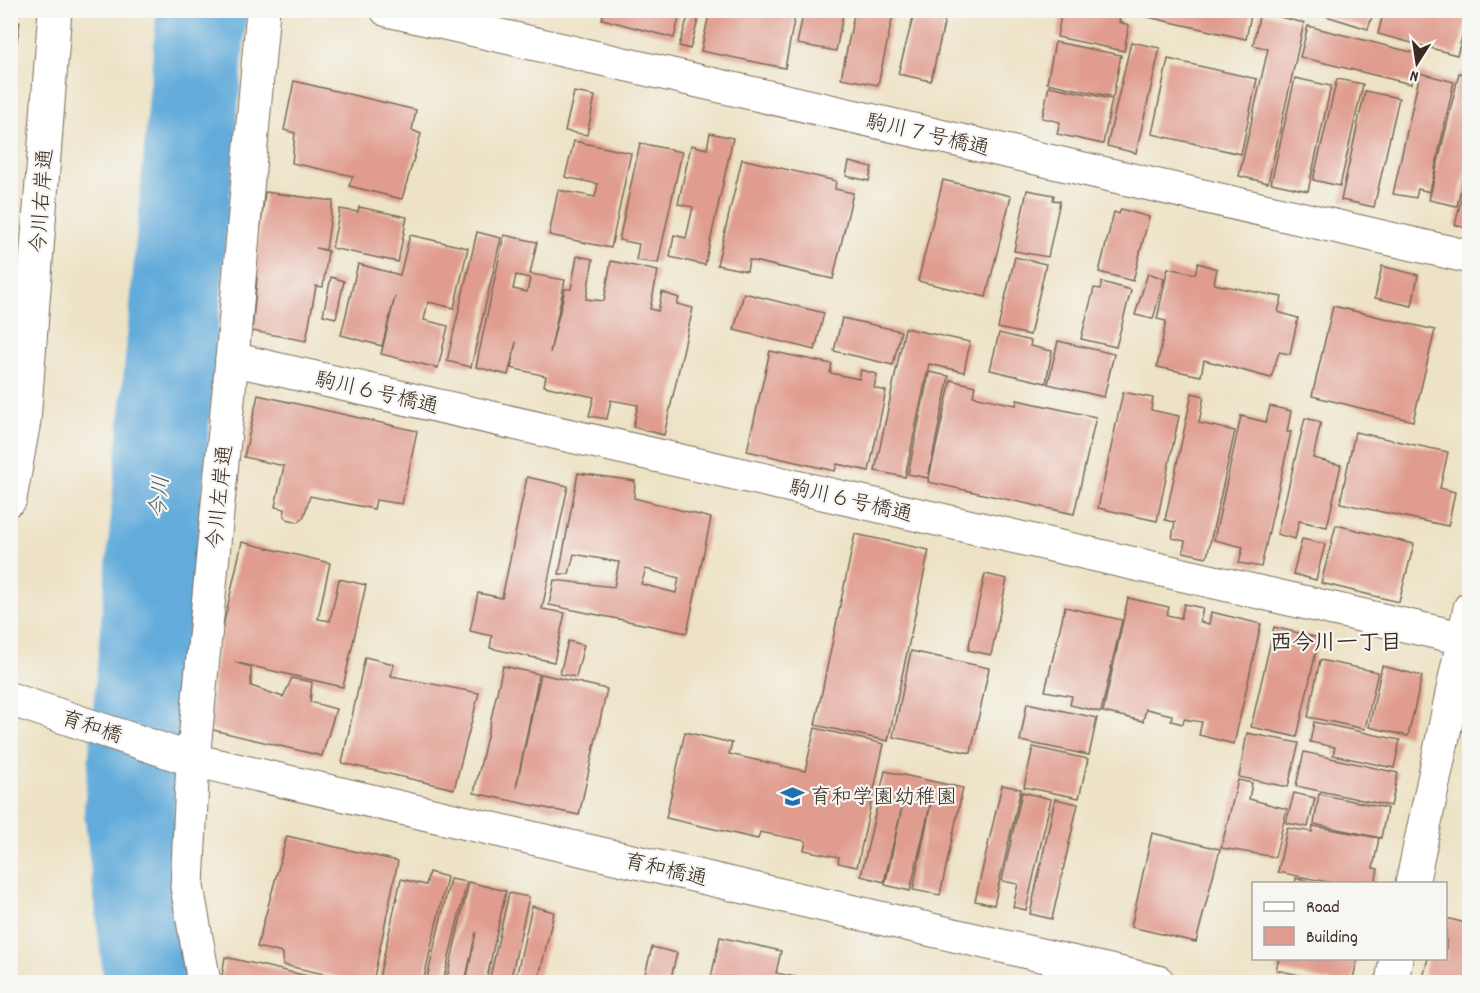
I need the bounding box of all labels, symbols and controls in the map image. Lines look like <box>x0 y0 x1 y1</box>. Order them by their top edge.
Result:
north arrow <box>1387 33 1447 93</box>
text: N <box>1408 63 1421 87</box>
street label: 駒川７号橋通 <box>863 108 992 166</box>
street label: 今川右岸通 <box>25 148 63 255</box>
street label: 駒川６号橋通 <box>312 366 441 424</box>
street label: 今川左岸通 <box>202 444 242 551</box>
water label: 今川 <box>144 474 179 521</box>
street label: 駒川６号橋通 <box>786 474 915 532</box>
district label: 西今川一丁目 <box>1270 629 1402 660</box>
street label: 育和橋 <box>56 705 126 753</box>
school or university icon: 育和学園幼稚園 <box>779 783 805 809</box>
place label: 育和学園幼稚園 <box>810 784 957 814</box>
street label: 育和橋通 <box>621 848 710 896</box>
legend <box>1252 882 1447 960</box>
text: Road <box>1306 896 1340 921</box>
text: Building <box>1306 926 1358 951</box>

